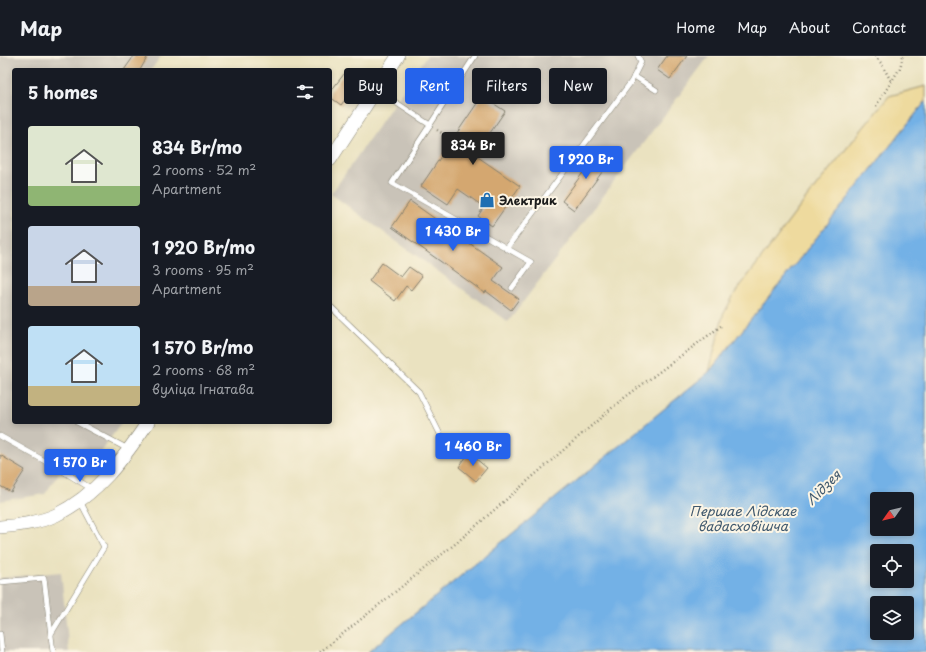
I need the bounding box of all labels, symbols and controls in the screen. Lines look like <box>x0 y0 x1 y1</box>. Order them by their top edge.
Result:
text: Map <box>20 14 62 42</box>
text: Home <box>676 17 715 38</box>
text: Map <box>737 17 767 38</box>
text: About <box>789 17 830 38</box>
text: Contact <box>852 17 906 38</box>
chip: Buy <box>344 68 397 104</box>
chip: Rent <box>405 68 464 104</box>
chip: Filters <box>472 68 541 104</box>
chip: New <box>549 68 607 104</box>
text: 5 homes <box>28 79 98 105</box>
icon: filters <box>294 81 316 103</box>
pin: 834 Br <box>440 132 506 166</box>
text: 834 Br/mo <box>152 134 242 160</box>
text: 834 Br <box>451 135 495 154</box>
icon: home <box>60 142 108 190</box>
pin: 1 920 Br <box>545 146 627 180</box>
text: 1 920 Br <box>559 149 613 168</box>
text: 2 rooms · 52 m² <box>152 160 256 179</box>
text: Apartment <box>152 179 221 198</box>
shop icon: Электрик <box>478 191 496 209</box>
place label: Электрик <box>499 191 557 209</box>
pin: 1 430 Br <box>412 218 494 252</box>
text: 1 430 Br <box>425 221 481 240</box>
text: 1 920 Br/mo <box>152 234 255 260</box>
icon: home <box>60 242 108 290</box>
text: 3 rooms · 95 m² <box>152 260 254 279</box>
text: Apartment <box>152 279 221 298</box>
text: 1 570 Br/mo <box>152 334 253 360</box>
icon: home <box>60 342 108 390</box>
text: 2 rooms · 68 m² <box>152 360 255 379</box>
text: вуліца Ігнатава <box>152 379 254 398</box>
pin: 1 460 Br <box>432 433 514 467</box>
text: 1 460 Br <box>444 436 502 455</box>
pin: 1 570 Br <box>39 449 121 483</box>
text: 1 570 Br <box>53 452 107 471</box>
water label: Лідзея <box>801 465 845 509</box>
north arrow <box>870 492 914 536</box>
map controls <box>870 492 914 640</box>
water label: Першае Лідскае вадасховішча <box>690 501 797 535</box>
button: locate <box>870 544 914 588</box>
button: layers <box>870 596 914 640</box>

